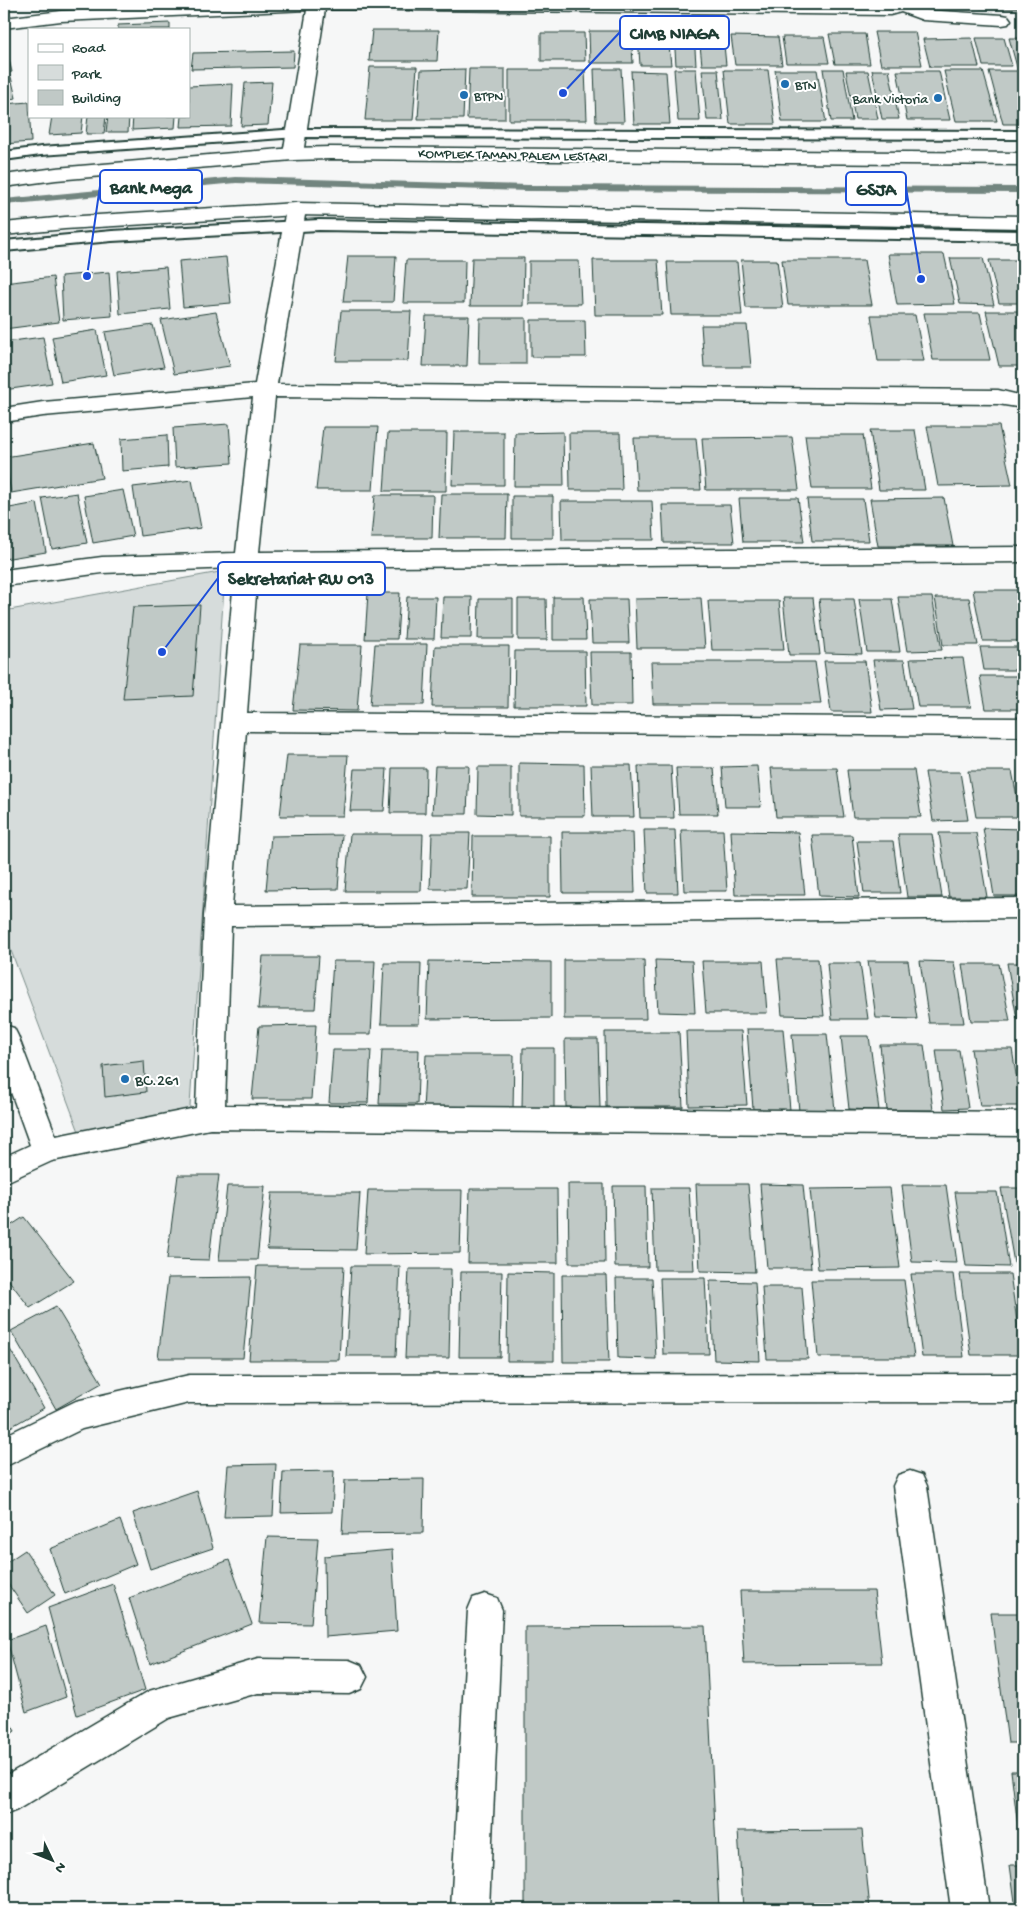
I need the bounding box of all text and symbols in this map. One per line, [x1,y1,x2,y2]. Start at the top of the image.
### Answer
callout: CIMB NIAGA [620,16,729,49]
text: CIMB NIAGA [629,25,720,46]
legend [28,28,190,118]
text: Road [72,40,106,58]
text: Park [71,66,102,84]
marker: BTN [779,78,791,90]
place label: BTN [794,78,817,95]
marker: BTPN [458,89,470,101]
place label: BTPN [473,89,503,106]
text: Building [71,90,121,108]
place label: Bank Victoria [852,92,929,109]
marker: Bank Victoria [932,92,944,104]
street label: KOMPLEK TAMAN PALEM LESTARI [418,146,608,167]
callout: Bank Mega [100,170,202,203]
callout: GSJA [846,172,906,205]
text: Bank Mega [109,179,193,200]
text: GSJA [856,181,897,202]
callout: Sekretariat RW 013 [218,562,385,595]
text: Sekretariat RW 013 [228,570,374,591]
marker: BC.261 [119,1073,131,1085]
place label: BC.261 [134,1073,179,1092]
north arrow [28,1836,78,1886]
text: N [50,1858,69,1876]

